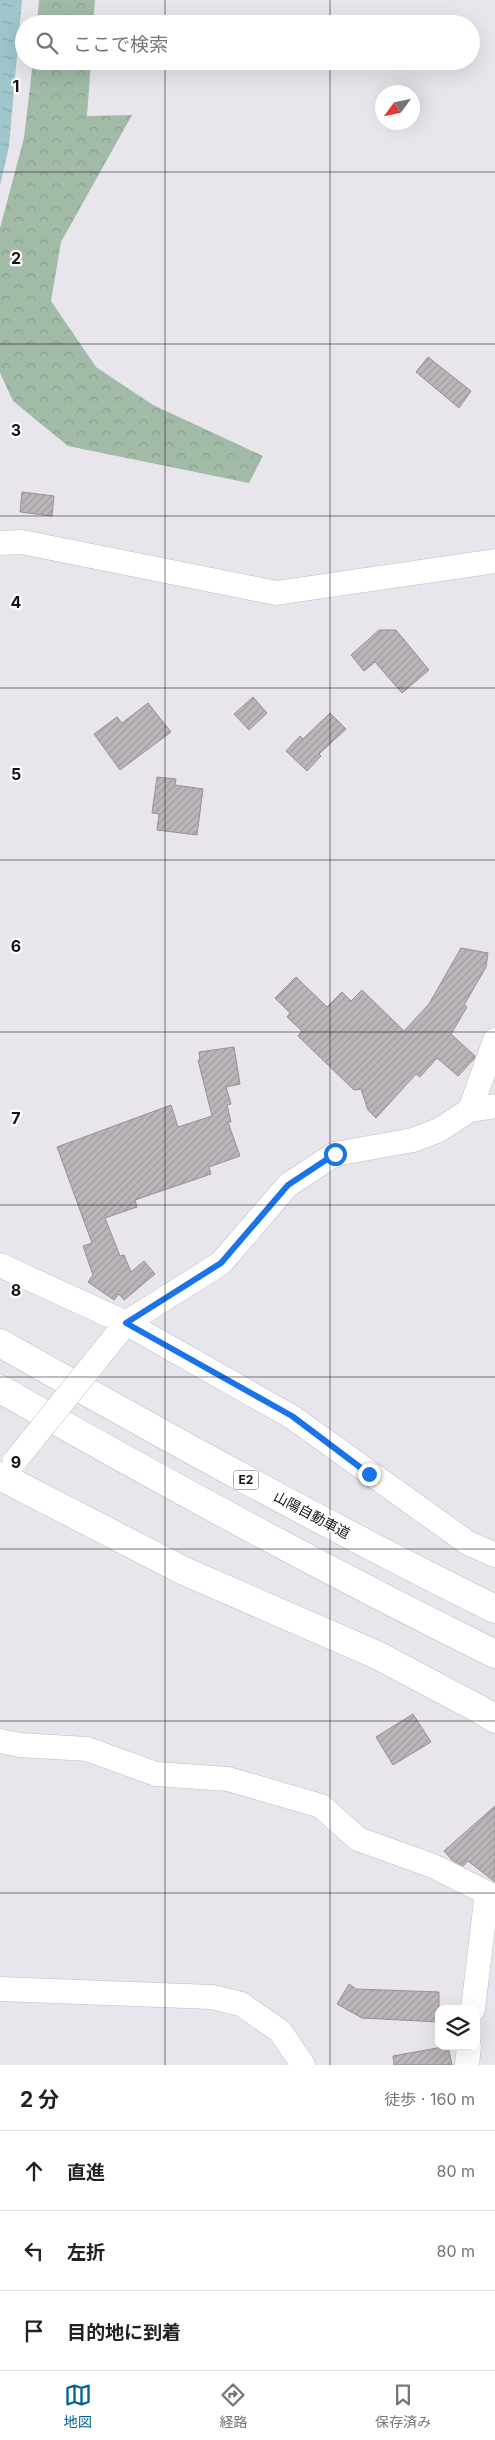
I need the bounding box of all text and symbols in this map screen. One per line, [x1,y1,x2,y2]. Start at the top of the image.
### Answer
search box [15,15,480,70]
icon: search [33,29,61,57]
text: ここで検索 [73,33,168,56]
text: 1 [13,76,19,96]
north arrow [375,85,420,130]
text: 2 [11,248,21,268]
text: 3 [11,420,21,440]
text: 4 [11,592,22,612]
text: 5 [11,764,21,784]
text: 6 [11,936,21,956]
text: 7 [11,1108,21,1128]
route start [324,1143,347,1166]
text: 8 [11,1280,21,1300]
text: 9 [11,1452,21,1472]
route end [358,1463,381,1486]
road number: E2 [234,1470,258,1490]
street label: 山陽自動車道 [271,1487,353,1542]
map controls [435,2005,480,2050]
button: layers [435,2005,480,2050]
text: 2 分 [20,2087,59,2112]
text: 徒歩 · 160 m [384,2089,475,2109]
icon: ahead [20,2157,48,2185]
text: 直進 [67,2161,105,2184]
text: 80 m [436,2161,475,2181]
icon: left [20,2237,48,2265]
text: 左折 [67,2241,105,2264]
text: 80 m [436,2241,475,2261]
icon: arrive [20,2317,48,2345]
text: 目的地に到着 [67,2321,181,2344]
tab: 地図 [64,2381,92,2431]
tab: 経路 [219,2381,247,2431]
tab: 保存済み [375,2381,431,2431]

